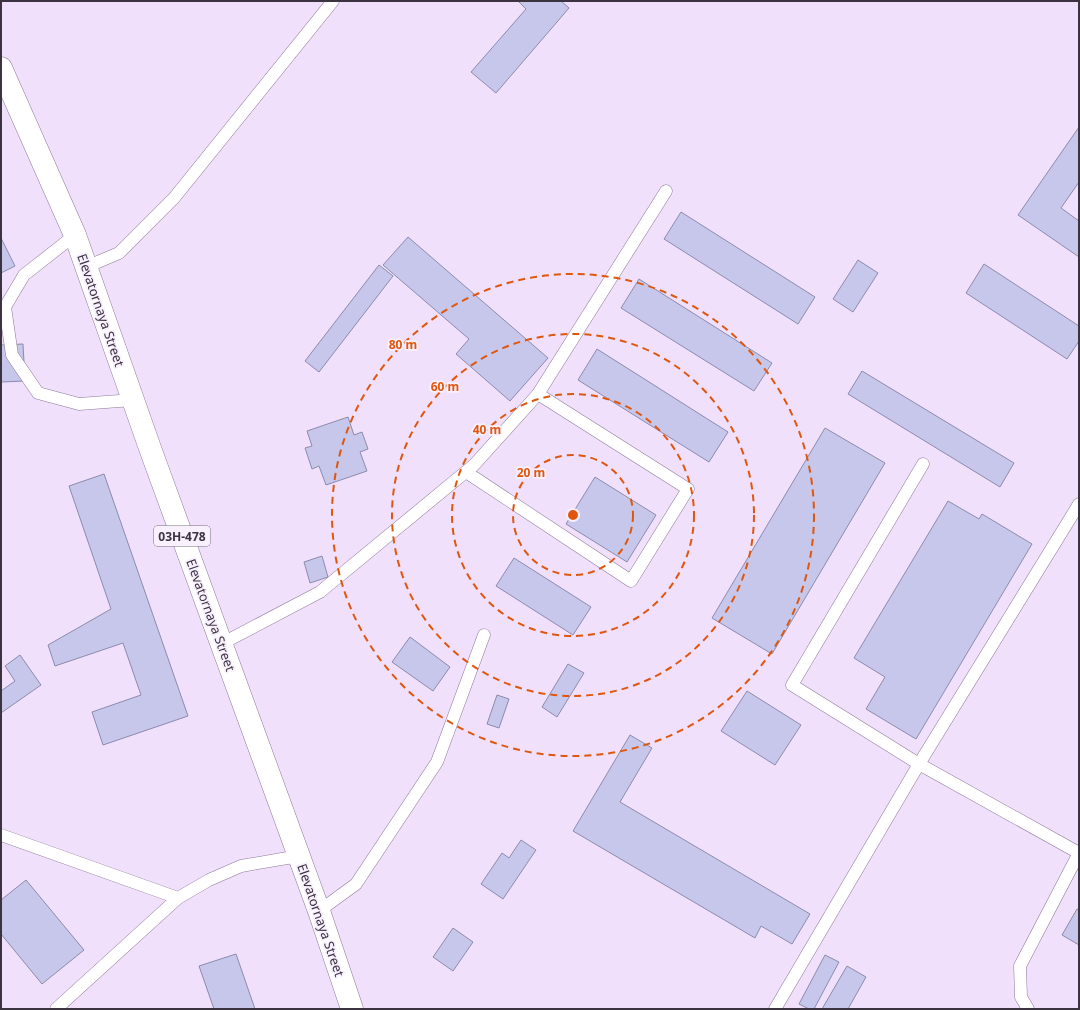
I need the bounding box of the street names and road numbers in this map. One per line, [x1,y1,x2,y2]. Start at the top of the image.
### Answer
street label: Elevatornaya Street [73,251,129,369]
road number: 03Н-478 [154,526,210,546]
street label: Elevatornaya Street [182,556,240,674]
street label: Elevatornaya Street [293,861,349,979]

